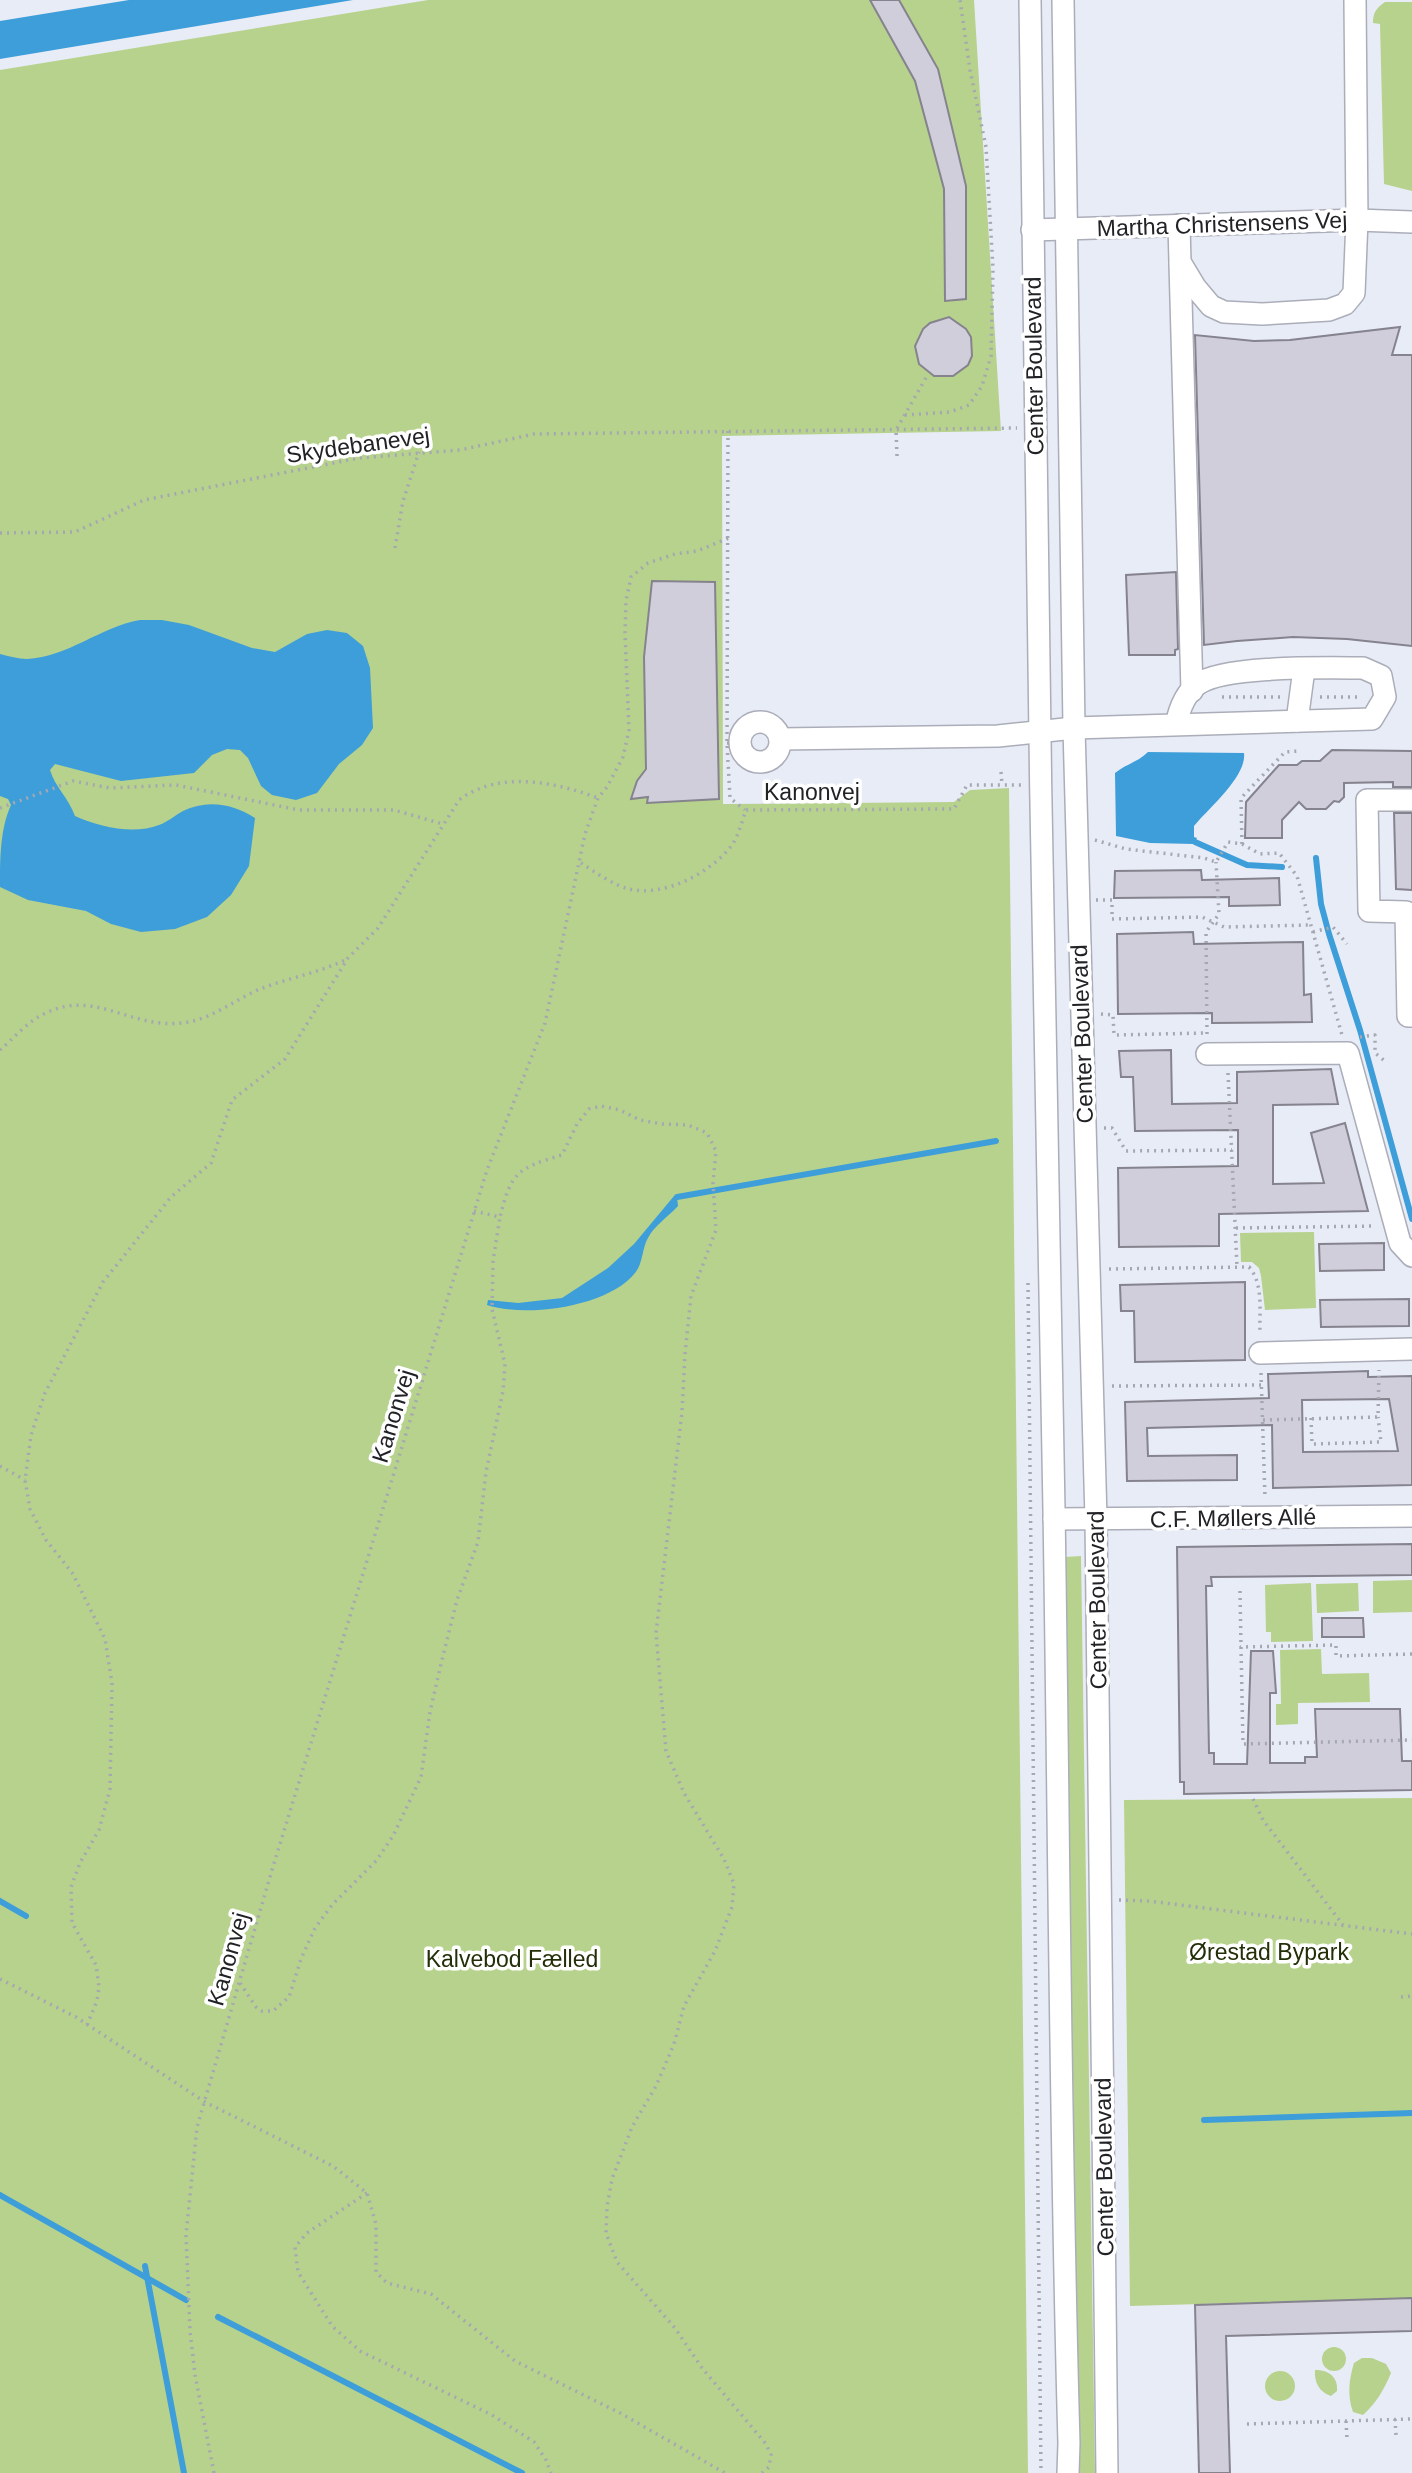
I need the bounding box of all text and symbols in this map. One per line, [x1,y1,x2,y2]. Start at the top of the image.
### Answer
street label: Martha Christensens Vej [1096,207,1348,241]
street label: Center Boulevard [1019,276,1049,456]
street label: Skydebanevej [285,422,431,468]
street label: Kanonvej [764,779,860,805]
street label: Center Boulevard [1066,944,1098,1124]
street label: Kanonvej [367,1366,419,1466]
street label: C.F. Møllers Allé [1150,1504,1316,1532]
street label: Center Boulevard [1082,1510,1112,1690]
street label: Kanonvej [202,1909,254,2009]
park label: Ørestad Bypark [1189,1939,1349,1965]
park label: Kalvebod Fælled [426,1946,598,1972]
street label: Center Boulevard [1089,2077,1119,2257]

